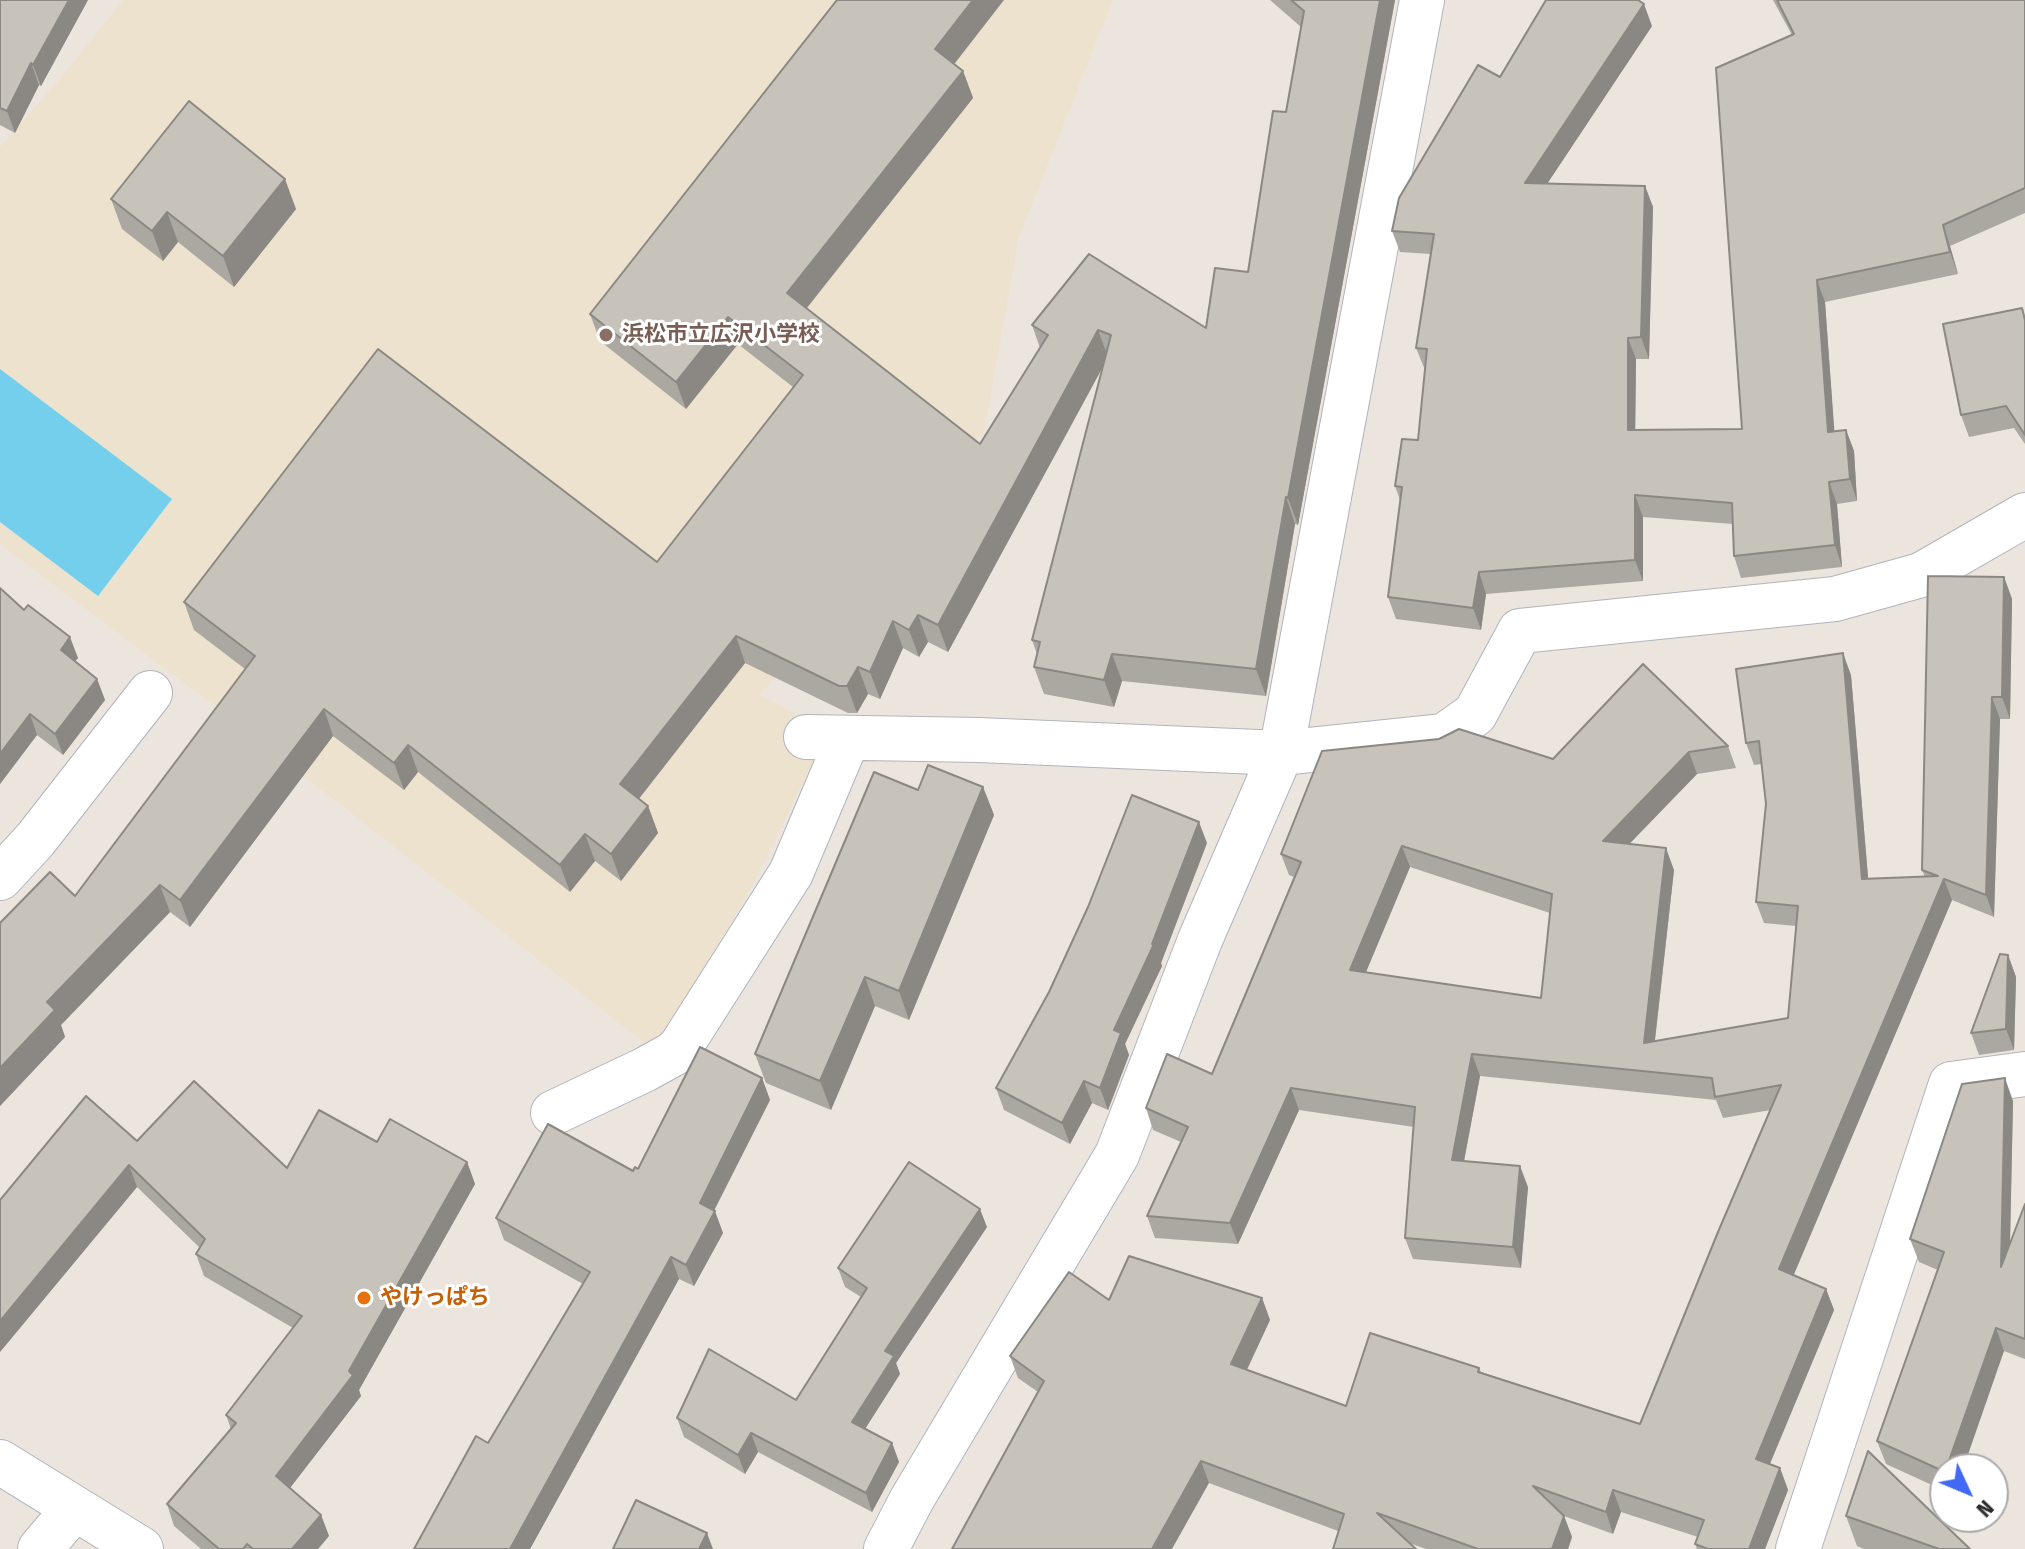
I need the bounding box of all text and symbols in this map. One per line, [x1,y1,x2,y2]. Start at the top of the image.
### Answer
place label: 浜松市立広沢小学校 [622,322,820,348]
marker: 浜松市立広沢小学校 [597,326,615,344]
place label: やけっぱち [380,1285,490,1311]
marker: やけっぱち [355,1289,373,1307]
north arrow [1929,1453,2009,1533]
text: N [1971,1495,1999,1523]

